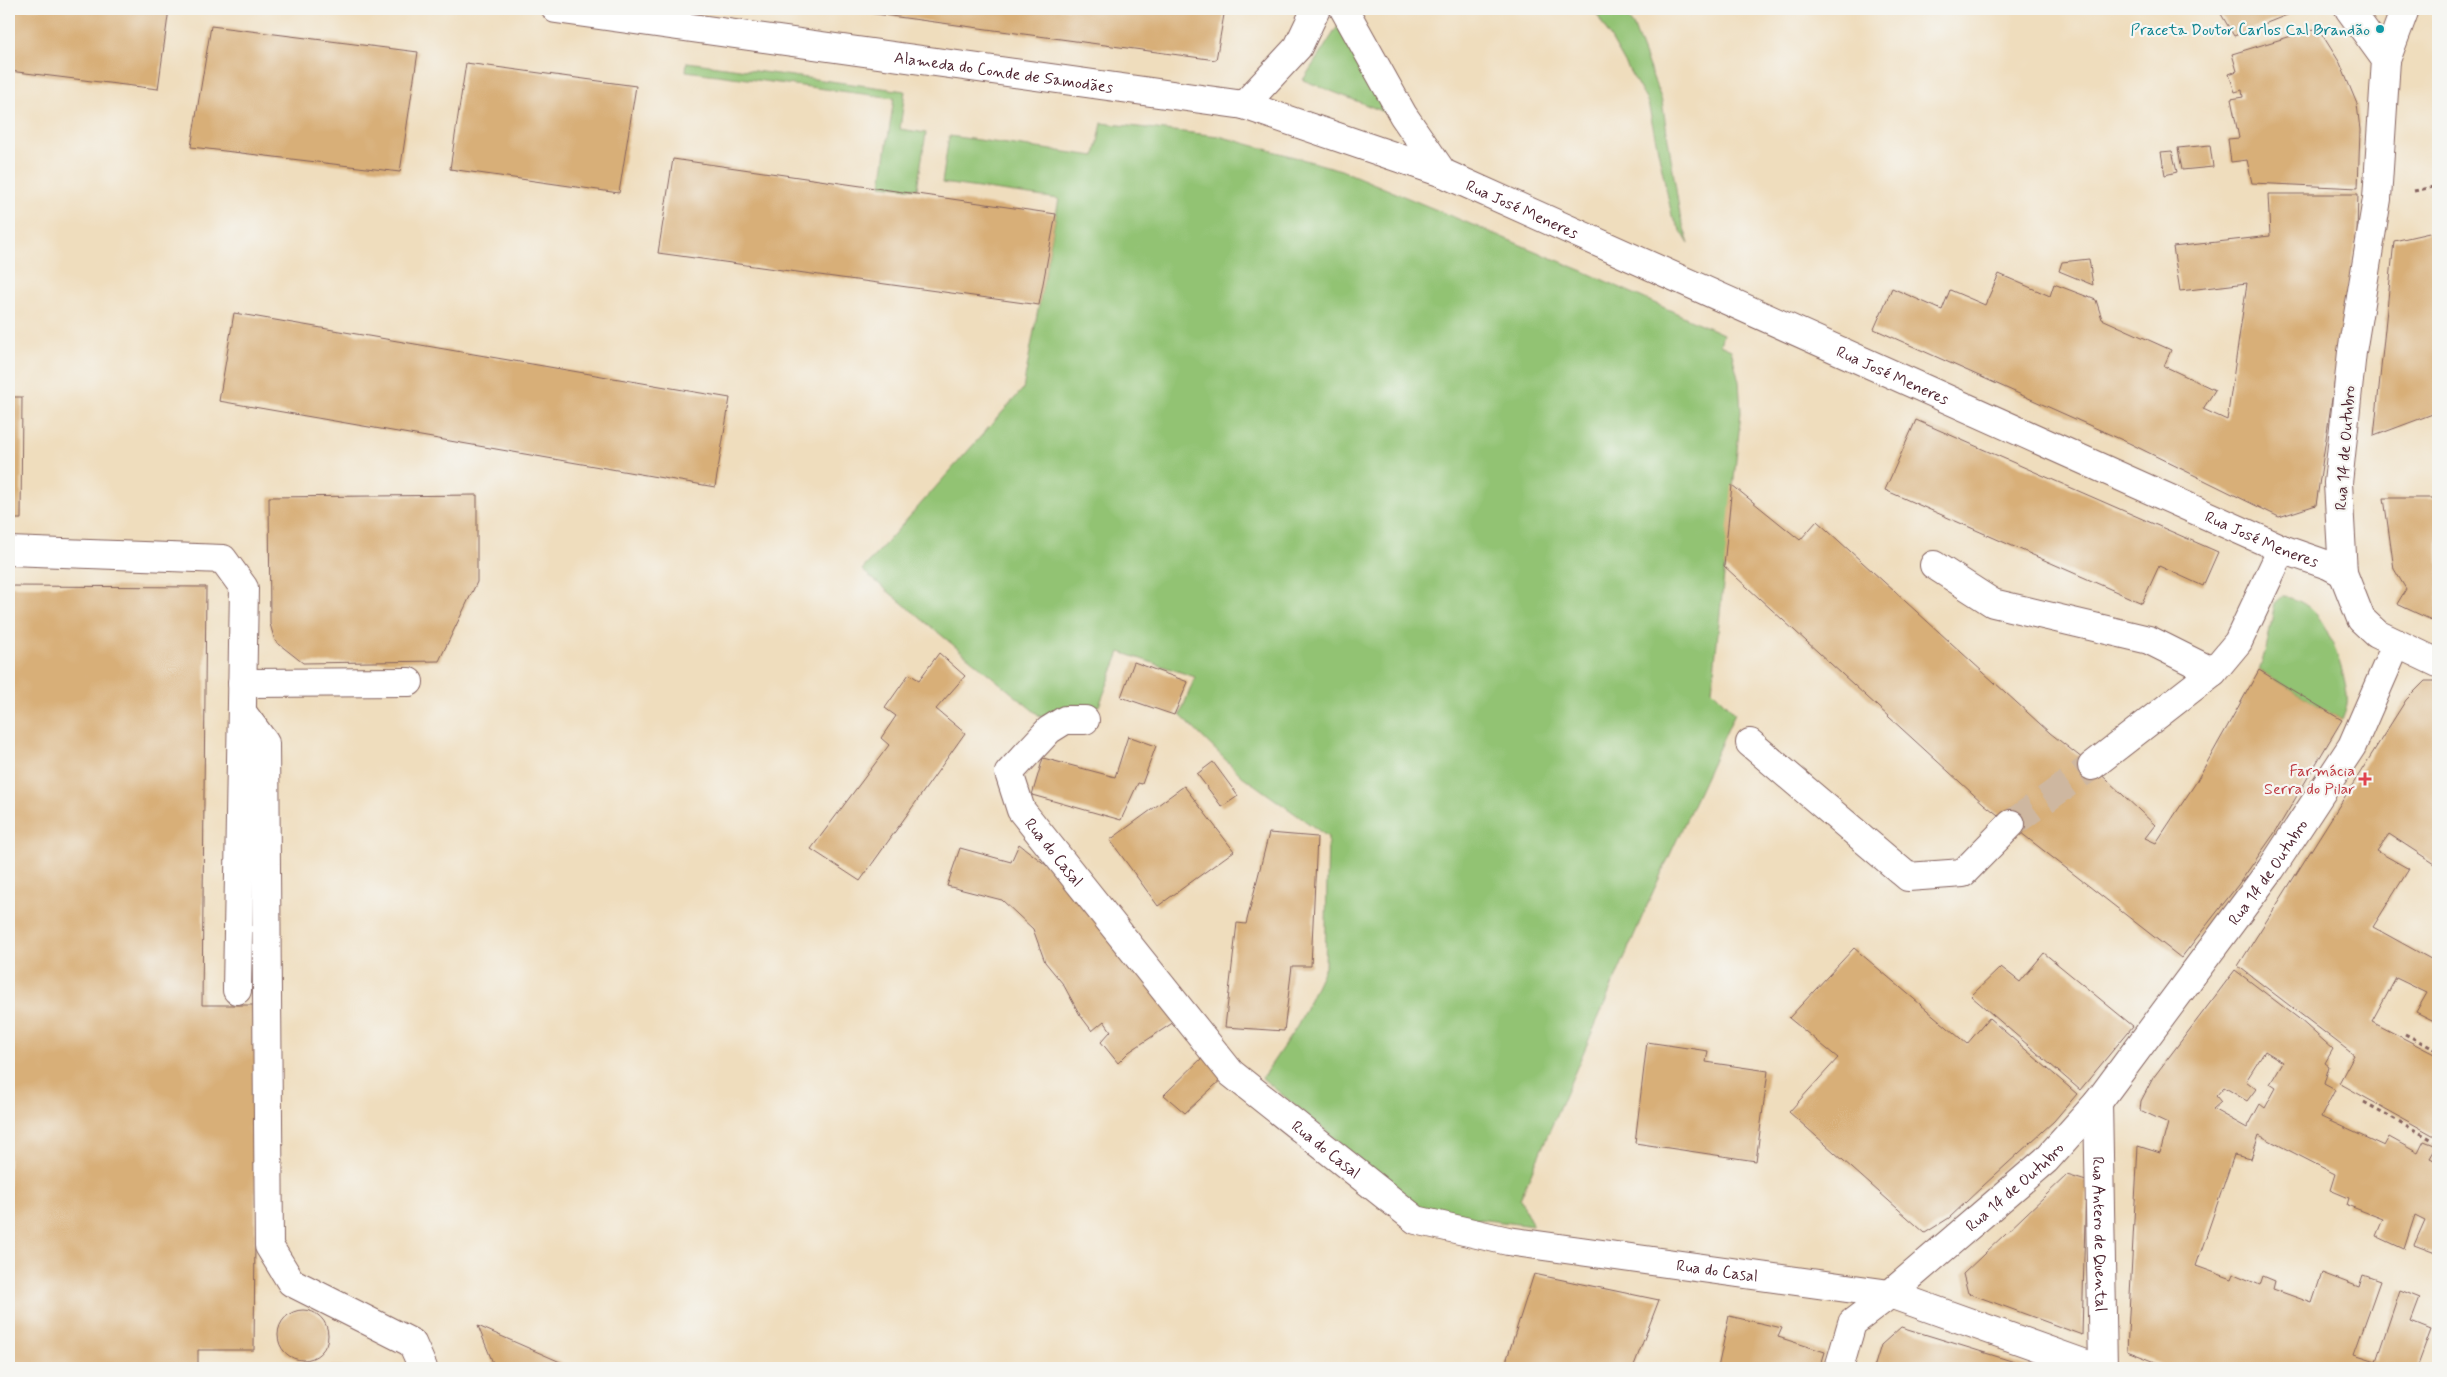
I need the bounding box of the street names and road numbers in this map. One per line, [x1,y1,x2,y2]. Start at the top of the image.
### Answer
street label: Alameda do Conde de Samodães [893,47,1114,99]
street label: Rua José Meneres [1462,176,1581,244]
street label: Rua José Meneres [1833,342,1952,410]
street label: Rua 14 de Outubro [2331,385,2360,511]
street label: Rua José Meneres [2201,507,2321,573]
street label: Rua do Casal [1019,814,1087,891]
street label: Rua 14 de Outubro [2224,815,2313,930]
street label: Rua do Casal [1287,1116,1364,1184]
street label: Rua 14 de Outubro [1961,1138,2069,1237]
street label: Rua Antero de Quental [2087,1156,2111,1312]
street label: Rua do Casal [1675,1255,1759,1288]

